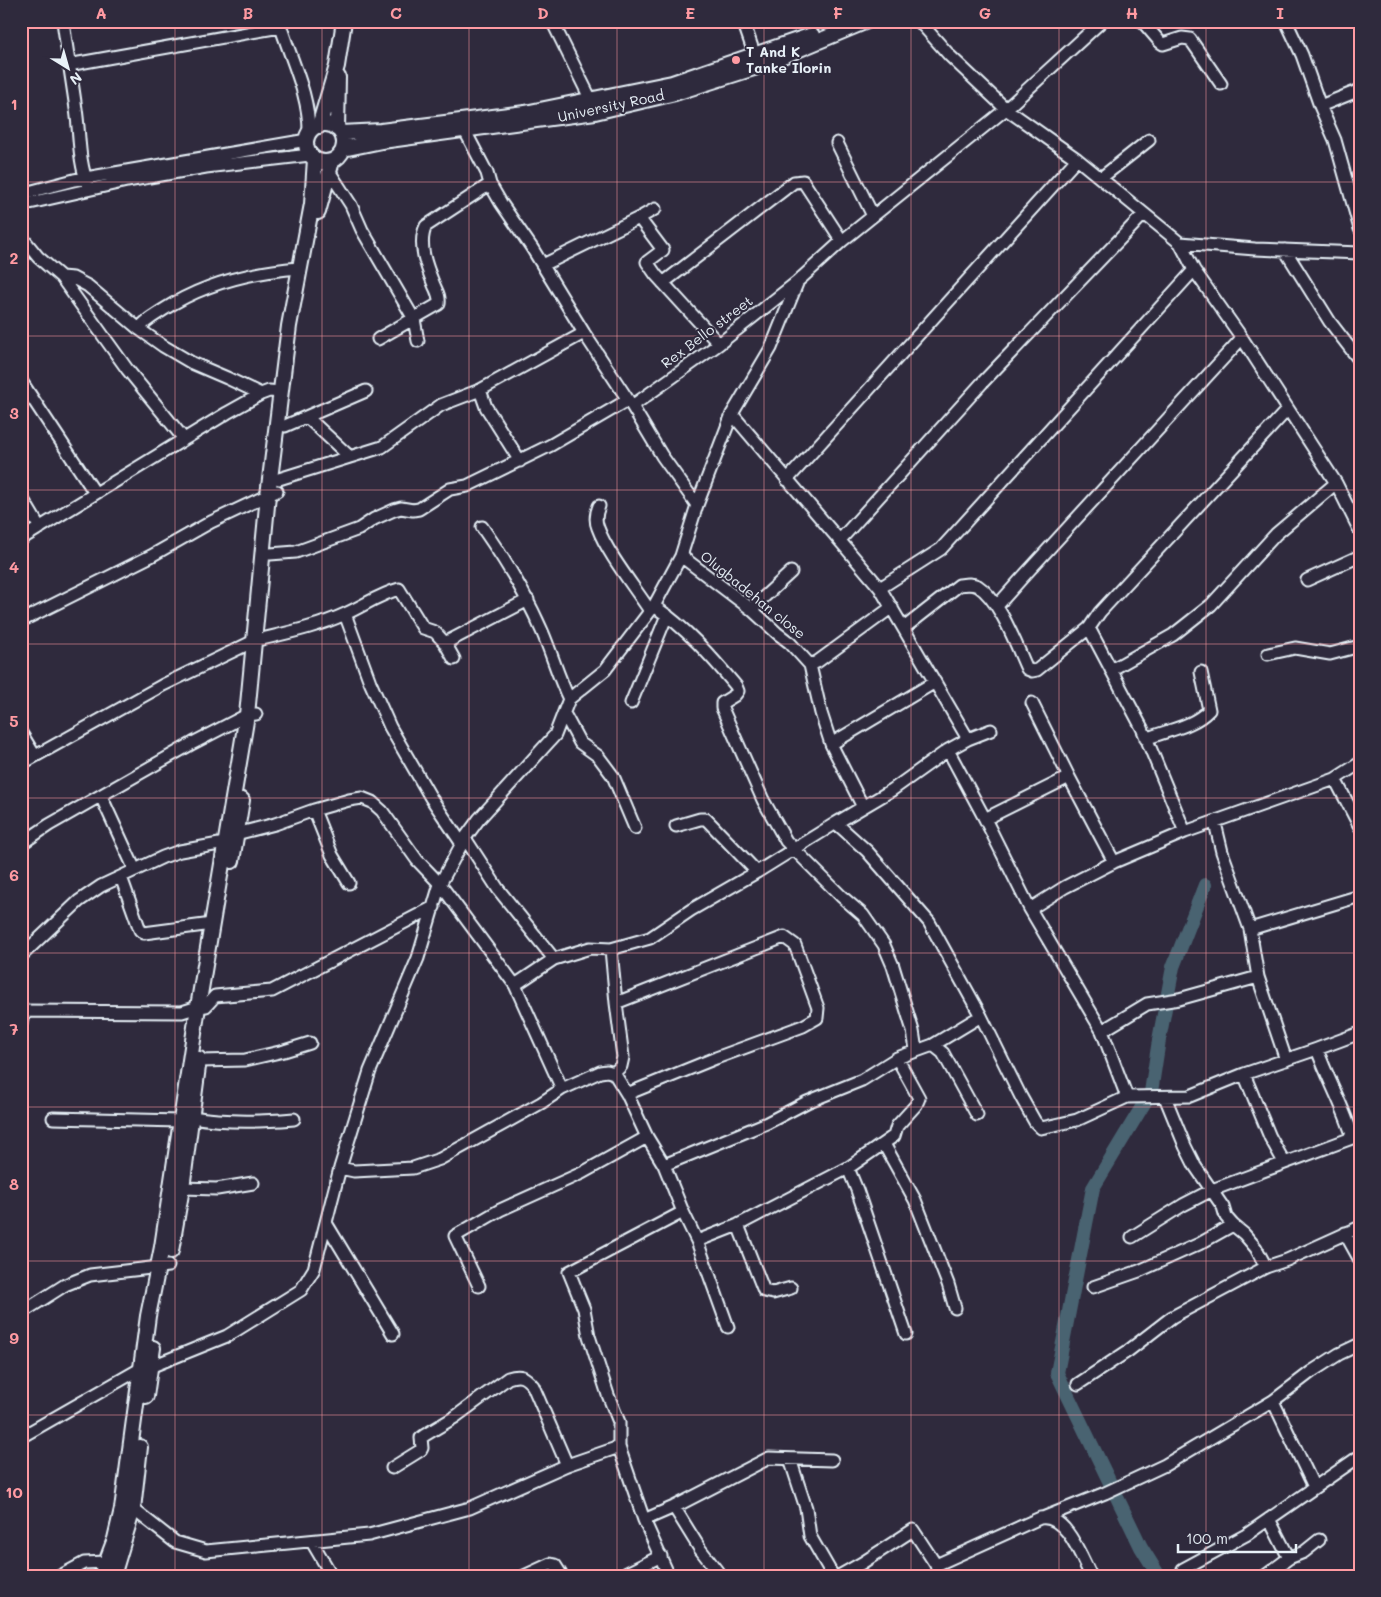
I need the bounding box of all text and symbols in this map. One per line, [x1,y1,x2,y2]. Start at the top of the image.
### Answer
text: A [95,2,107,23]
text: B [243,2,253,23]
text: C [390,2,402,23]
text: D [537,2,549,23]
text: E [685,2,695,23]
text: F [833,2,843,23]
text: G [979,2,991,23]
text: H [1126,2,1138,23]
text: I [1276,2,1284,23]
north arrow [42,42,92,92]
place label: T And K Tanke Ilorin [746,42,831,77]
marker: T And K Tanke Ilorin [730,54,742,66]
text: N [66,68,86,90]
street label: University Road [556,85,666,126]
text: 1 [10,93,18,114]
text: 2 [10,247,19,268]
street label: Rex Bello street [657,291,756,372]
text: 3 [9,402,19,423]
street label: Olugbadehan close [697,546,810,643]
text: 4 [9,556,19,577]
text: 5 [9,710,19,731]
text: 6 [9,864,19,885]
text: 7 [10,1018,19,1039]
text: 8 [9,1173,19,1194]
text: 9 [9,1327,19,1348]
text: 10 [5,1481,23,1502]
scale bar [1178,1522,1296,1554]
text: 100 m [1186,1528,1228,1548]

